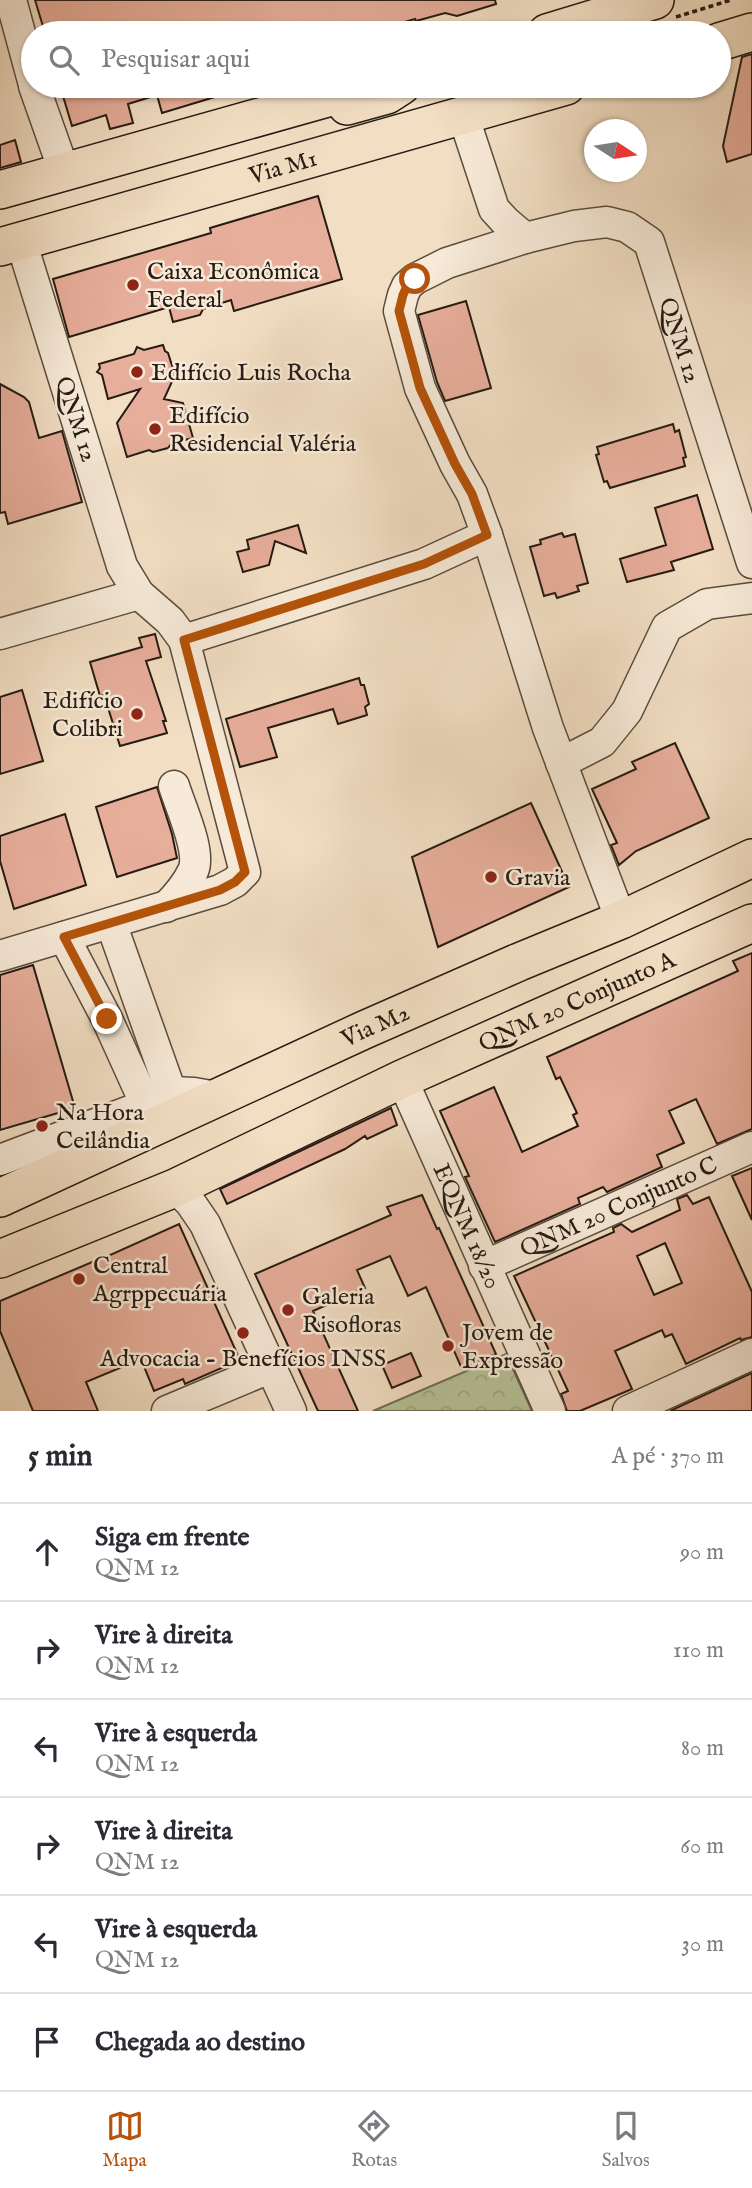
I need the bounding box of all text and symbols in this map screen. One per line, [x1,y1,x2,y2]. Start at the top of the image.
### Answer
search box [21,21,731,98]
icon: search [45,41,83,79]
text: Pesquisar aqui [101,43,250,76]
north arrow [584,119,647,182]
street label: Via M1 [245,144,321,193]
place label: Caixa Econômica Federal [147,257,320,316]
route start [399,263,430,294]
marker: Caixa Econômica Federal [125,277,141,293]
street label: QNM 12 [651,294,707,387]
place label: Edifício Luis Rocha [151,358,351,389]
marker: Edifício Luis Rocha [129,364,145,380]
street label: QNM 12 [47,373,104,466]
place label: Edifício Residencial Valéria [169,401,357,460]
marker: Edifício Residencial Valéria [147,421,163,437]
place label: Edifício Colibri [43,686,123,745]
marker: Edifício Colibri [129,706,145,722]
place label: Gravia [505,863,571,894]
marker: Gravia [483,869,499,885]
street label: QNM 20 Conjunto A [474,945,681,1060]
street label: Via M2 [336,998,415,1056]
route end [91,1003,122,1034]
place label: Na Hora Ceilândia [56,1098,151,1157]
marker: Na Hora Ceilândia [34,1118,50,1134]
street label: QNM 20 Conjunto C [515,1150,723,1265]
street label: EQNM 18/20 [425,1159,508,1294]
place label: Central Agrppecuária [92,1251,227,1310]
marker: Central Agrppecuária [71,1271,87,1287]
place label: Galeria Risofloras [302,1282,401,1341]
marker: Galeria Risofloras [280,1302,296,1318]
place label: Jovem de Expressão [459,1318,563,1377]
marker: Advocacia - Benefícios INSS [235,1325,251,1341]
marker: Jovem de Expressão [440,1338,456,1354]
place label: Advocacia - Benefícios INSS [99,1344,386,1375]
text: 5 min [28,1438,93,1476]
text: A pé · 370 m [612,1442,724,1471]
text: Siga em frente [95,1521,250,1554]
icon: ahead [28,1533,66,1571]
text: 90 m [680,1538,724,1567]
text: QNM 12 [95,1554,179,1583]
text: Vire à direita [95,1619,232,1652]
icon: right [28,1631,66,1669]
text: 110 m [673,1636,724,1665]
text: QNM 12 [95,1652,179,1681]
text: Vire à esquerda [95,1717,257,1750]
icon: left [28,1729,66,1767]
text: 80 m [681,1734,724,1763]
text: QNM 12 [95,1750,179,1779]
text: Vire à direita [95,1815,232,1848]
icon: right [28,1827,66,1865]
text: 60 m [680,1832,724,1861]
text: QNM 12 [95,1848,179,1877]
text: Vire à esquerda [95,1913,257,1946]
icon: left [28,1925,66,1963]
text: 30 m [681,1930,724,1959]
text: QNM 12 [95,1946,179,1975]
icon: arrive [28,2023,66,2061]
text: Chegada ao destino [95,2026,305,2059]
tab: Mapa [102,2107,147,2173]
tab: Rotas [351,2107,397,2173]
tab: Salvos [602,2107,650,2173]

